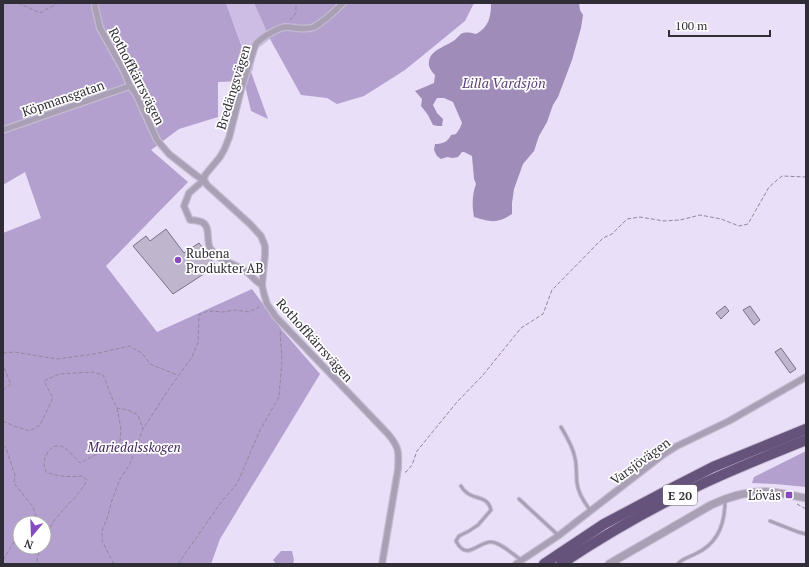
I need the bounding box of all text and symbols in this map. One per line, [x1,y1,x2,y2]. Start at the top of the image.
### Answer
scale bar [669,12,770,38]
text: 100 m [675,18,708,33]
street label: Rothoffkärrsvägen [105,24,169,128]
street label: Bredängsvägen [212,42,255,132]
water label: Lilla Vardsjön [461,73,546,92]
street label: Köpmansgatan [19,75,107,121]
place label: Rubena Produkter AB [186,244,263,277]
marker: Rubena Produkter AB [173,255,183,265]
street label: Rothoffkärrsvägen [273,294,358,386]
street label: Varsjövägen [606,433,674,489]
park label: Mariedalsskogen [86,438,181,456]
road number: E 20 [663,485,697,505]
place label: Lövås [748,486,781,504]
marker: Lövås [784,490,794,500]
north arrow [12,515,52,555]
text: N [22,536,35,552]

